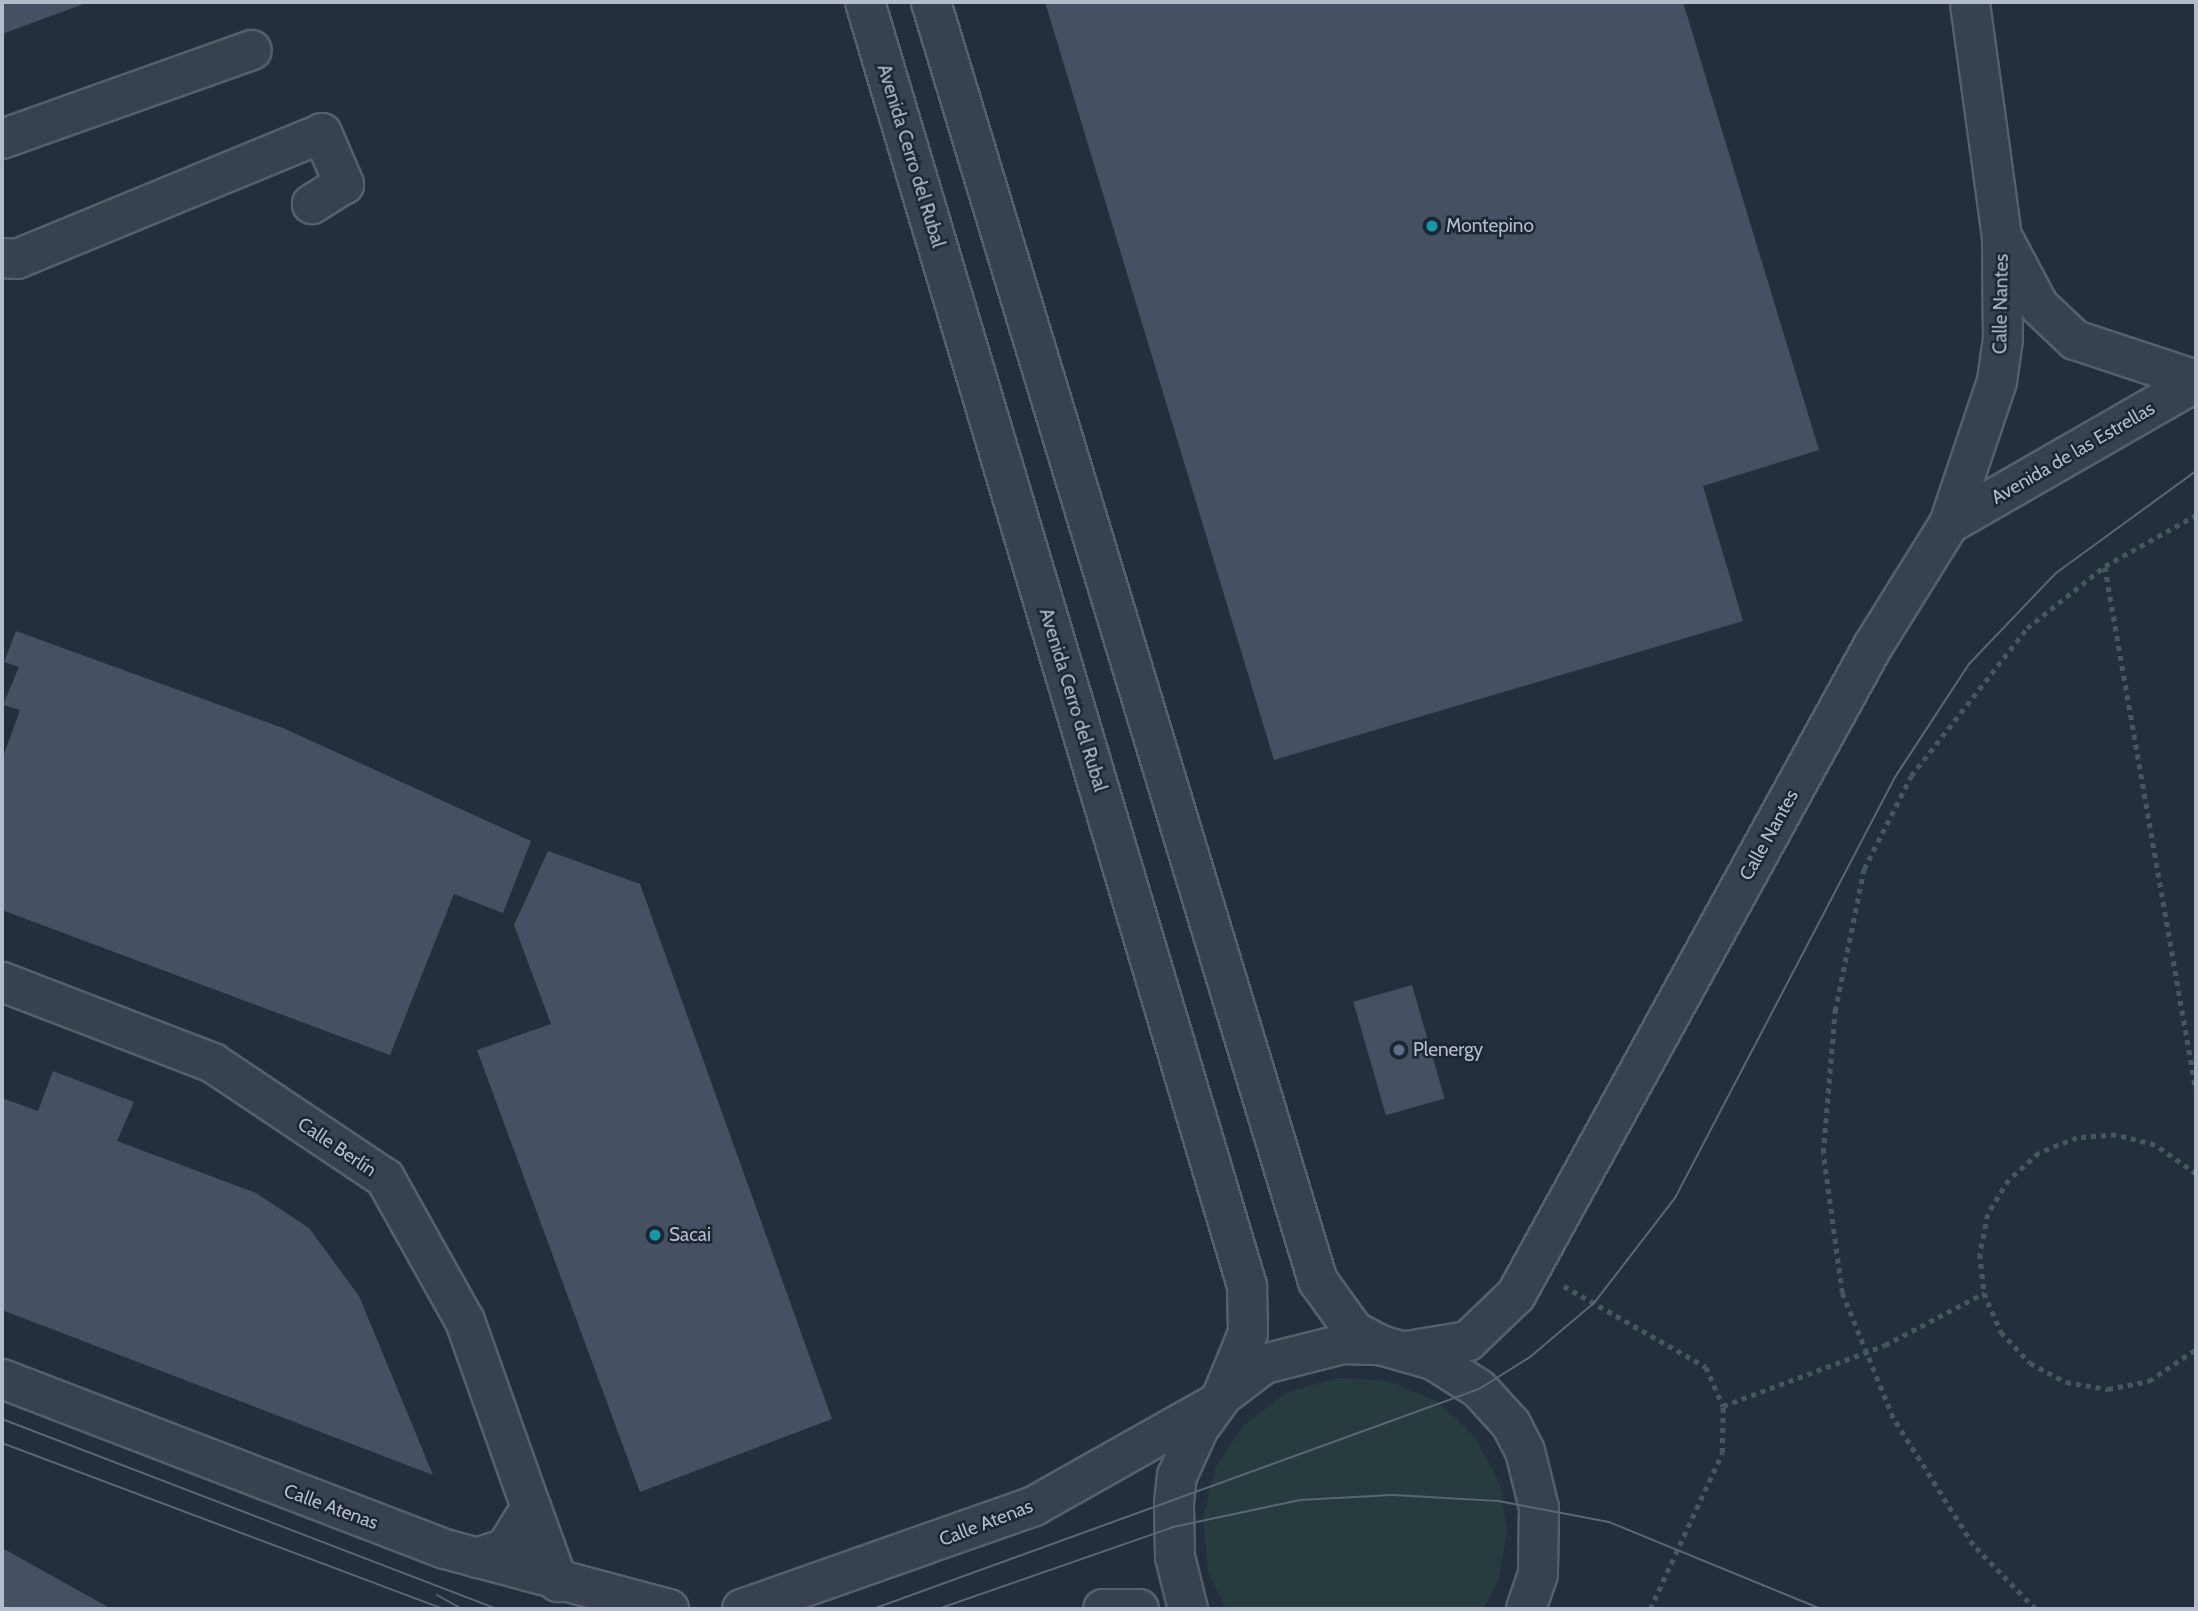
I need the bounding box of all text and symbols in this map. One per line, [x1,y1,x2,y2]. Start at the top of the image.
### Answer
street label: Avenida Cerro del Rubal [872,62,950,250]
place label: Montepino [1446,215,1534,237]
marker: Montepino [1424,218,1440,234]
street label: Calle Nantes [1989,254,2013,354]
street label: Avenida de las Estrellas [1987,397,2159,509]
street label: Avenida Cerro del Rubal [1034,606,1112,794]
street label: Calle Nantes [1735,786,1803,884]
place label: Plenergy [1413,1039,1483,1061]
marker: Plenergy [1391,1042,1407,1058]
street label: Calle Berlín [293,1112,381,1182]
place label: Sacai [669,1224,711,1246]
marker: Sacai [647,1227,663,1243]
street label: Calle Atenas [281,1479,381,1535]
street label: Calle Atenas [936,1495,1036,1551]

